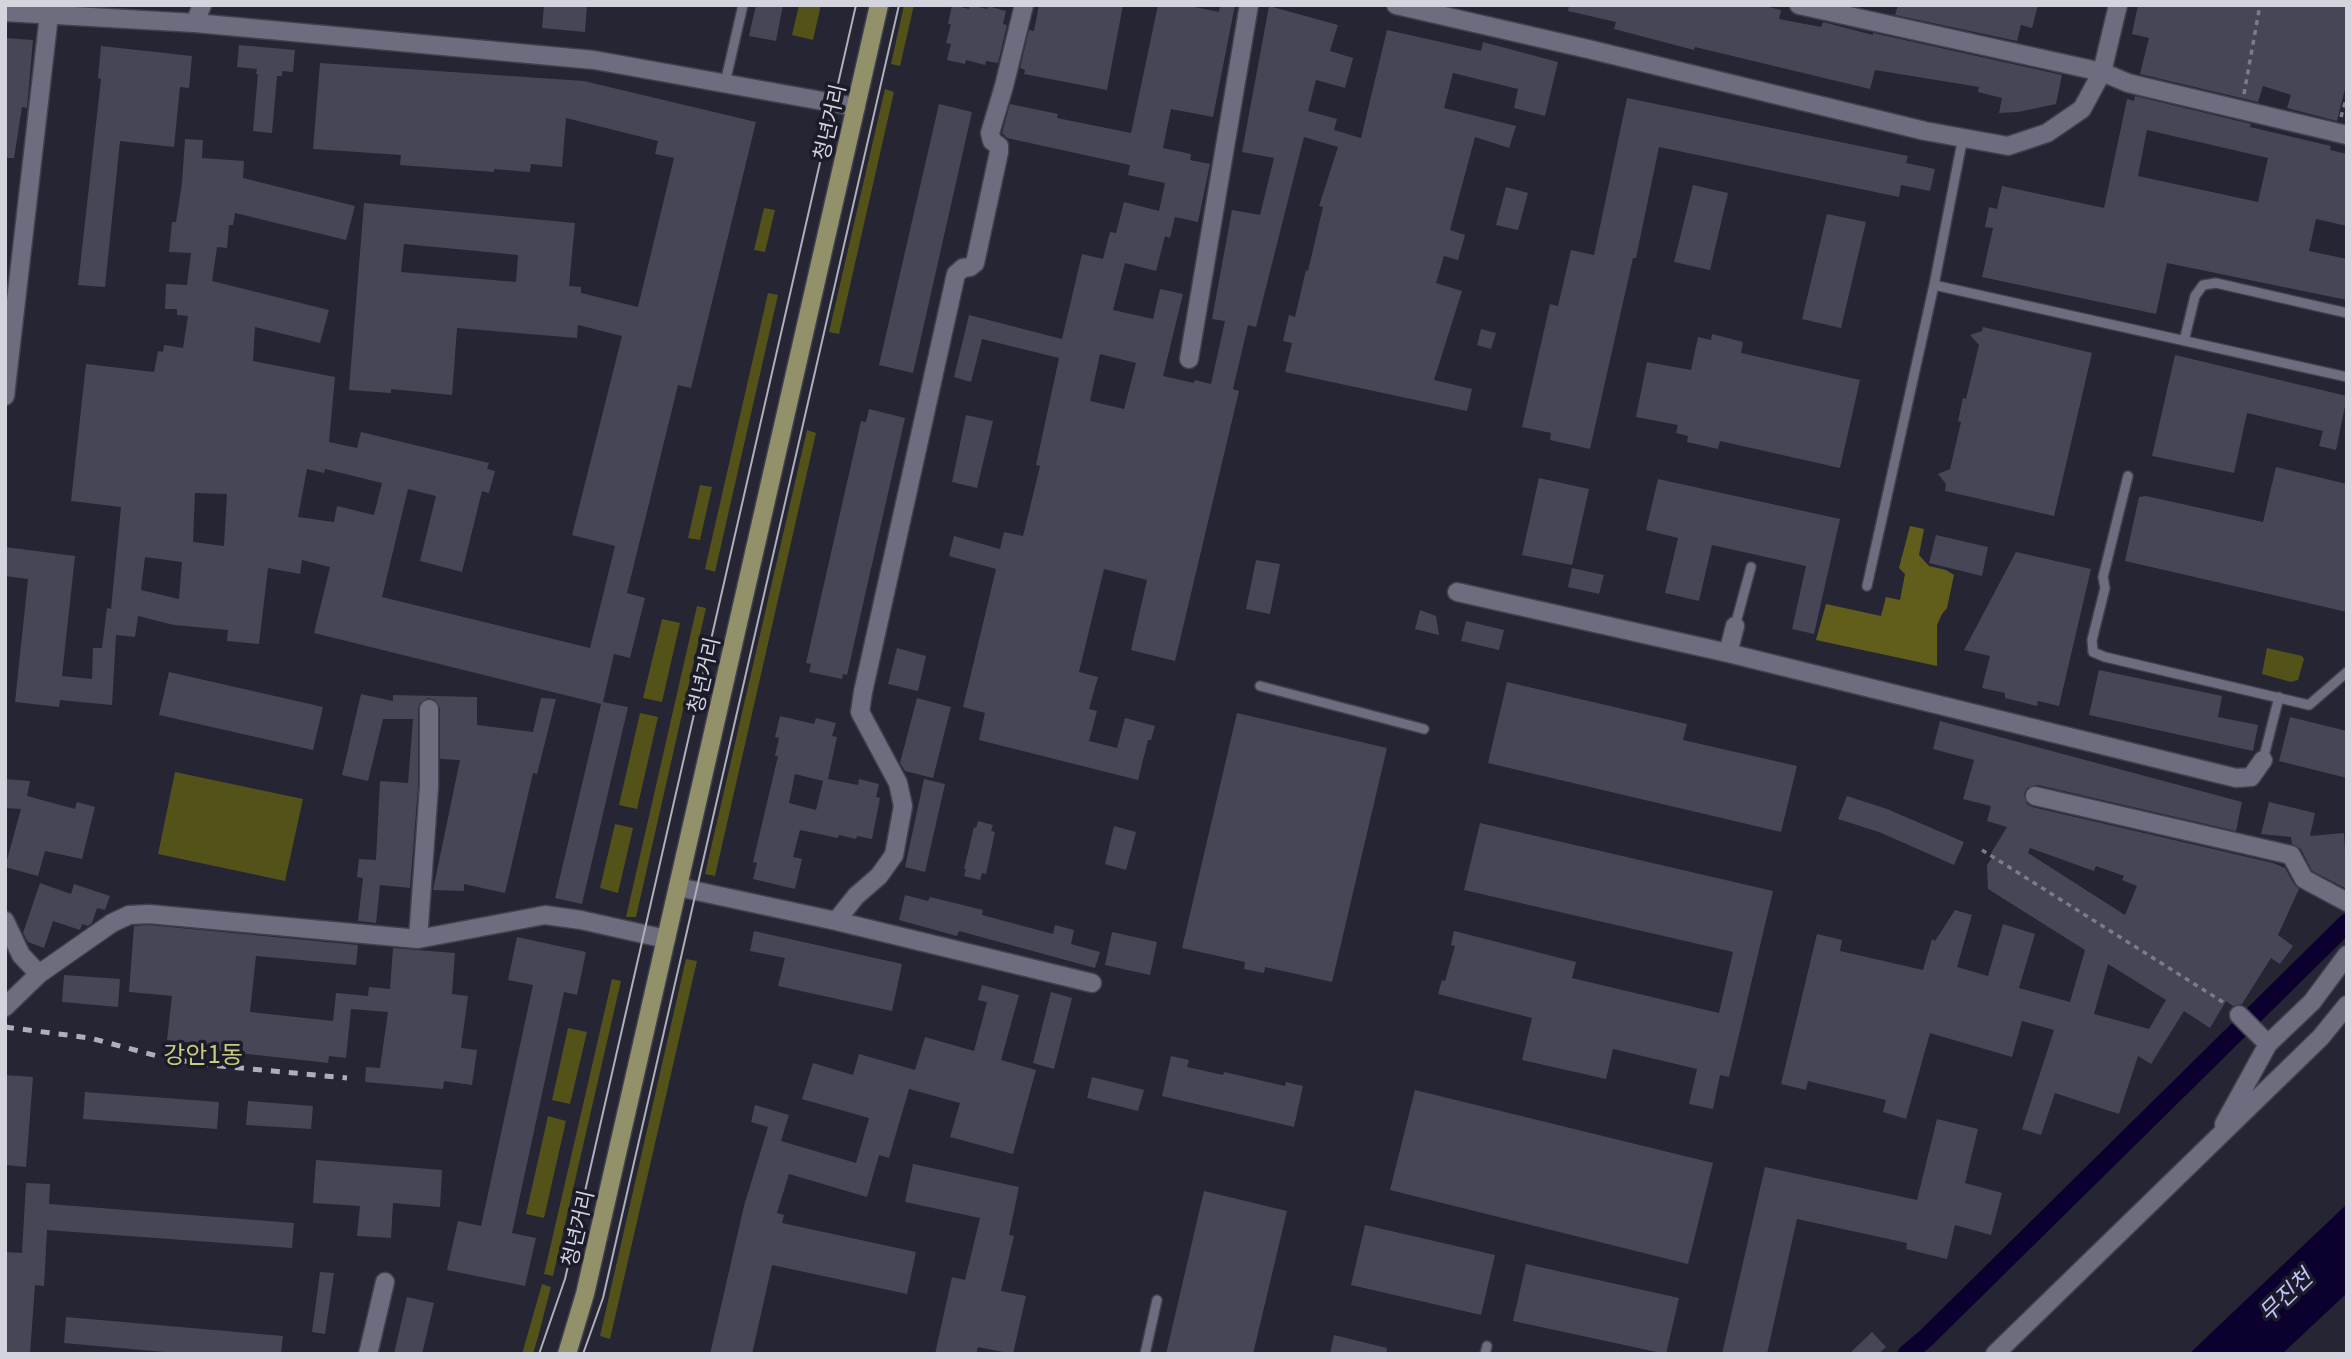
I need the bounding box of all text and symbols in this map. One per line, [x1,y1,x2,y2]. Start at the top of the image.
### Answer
street label: 청년거리 [808,82,850,162]
street label: 청년거리 [682,635,724,715]
district label: 강안1동 [163,1040,243,1068]
street label: 청년거리 [556,1188,598,1268]
water label: 무진천 [2253,1263,2317,1327]

